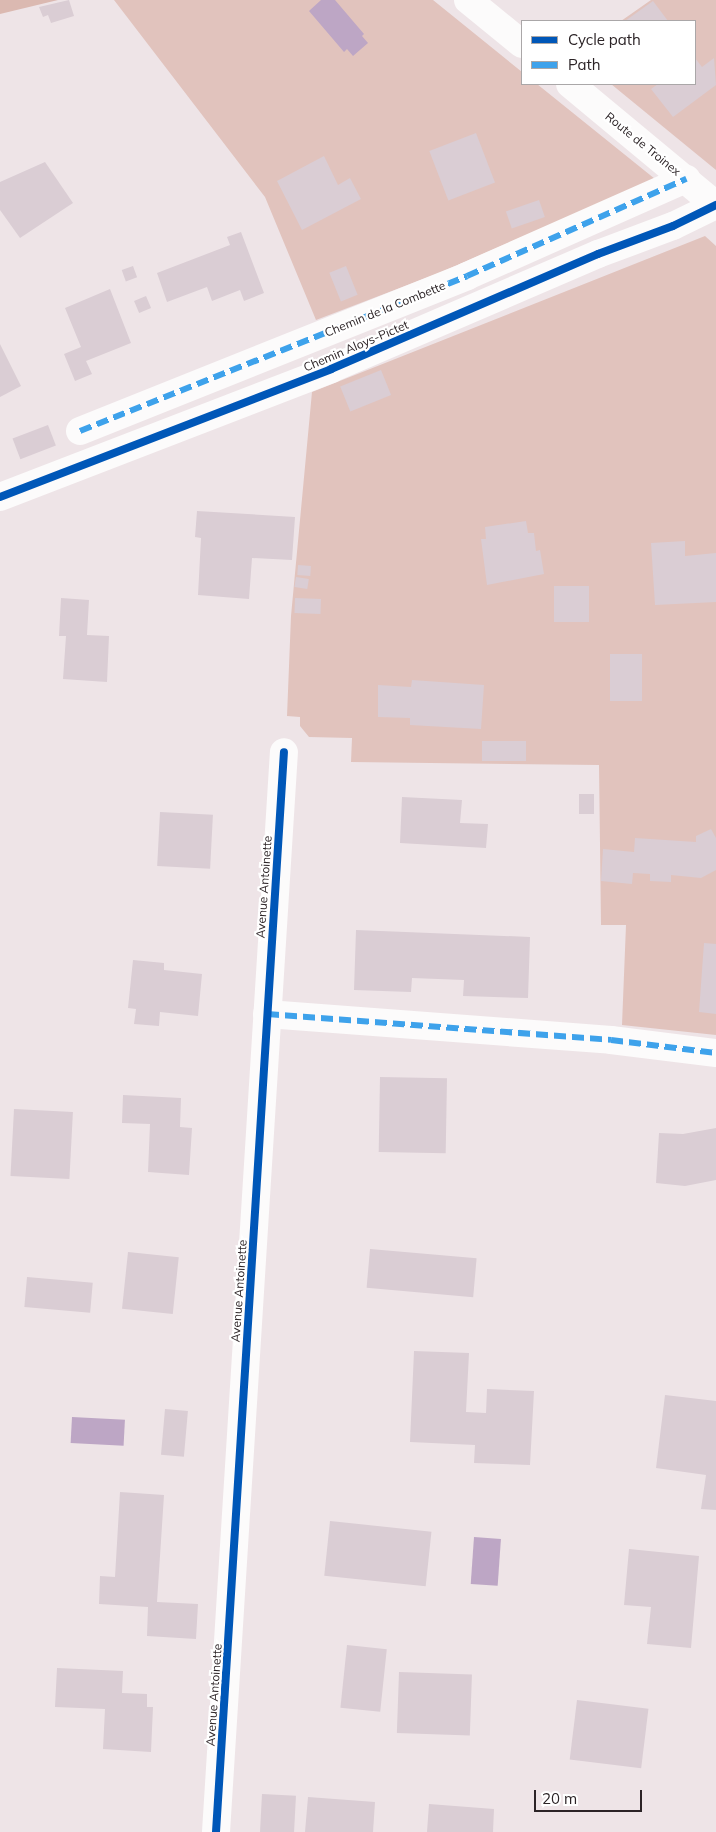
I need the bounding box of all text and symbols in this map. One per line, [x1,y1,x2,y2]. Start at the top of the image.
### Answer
legend [521,20,696,85]
text: Cycle path [568,30,641,49]
text: Path [568,55,600,74]
street label: Route de Troinex [602,109,684,179]
street label: Chemin de la Combette [323,278,447,340]
street label: Chemin Aloys-Pictet [301,317,411,375]
street label: Avenue Antoinette [253,835,275,939]
street label: Avenue Antoinette [228,1239,250,1343]
street label: Avenue Antoinette [203,1643,225,1747]
scale bar [536,1780,644,1812]
text: 20 m [542,1789,577,1808]

